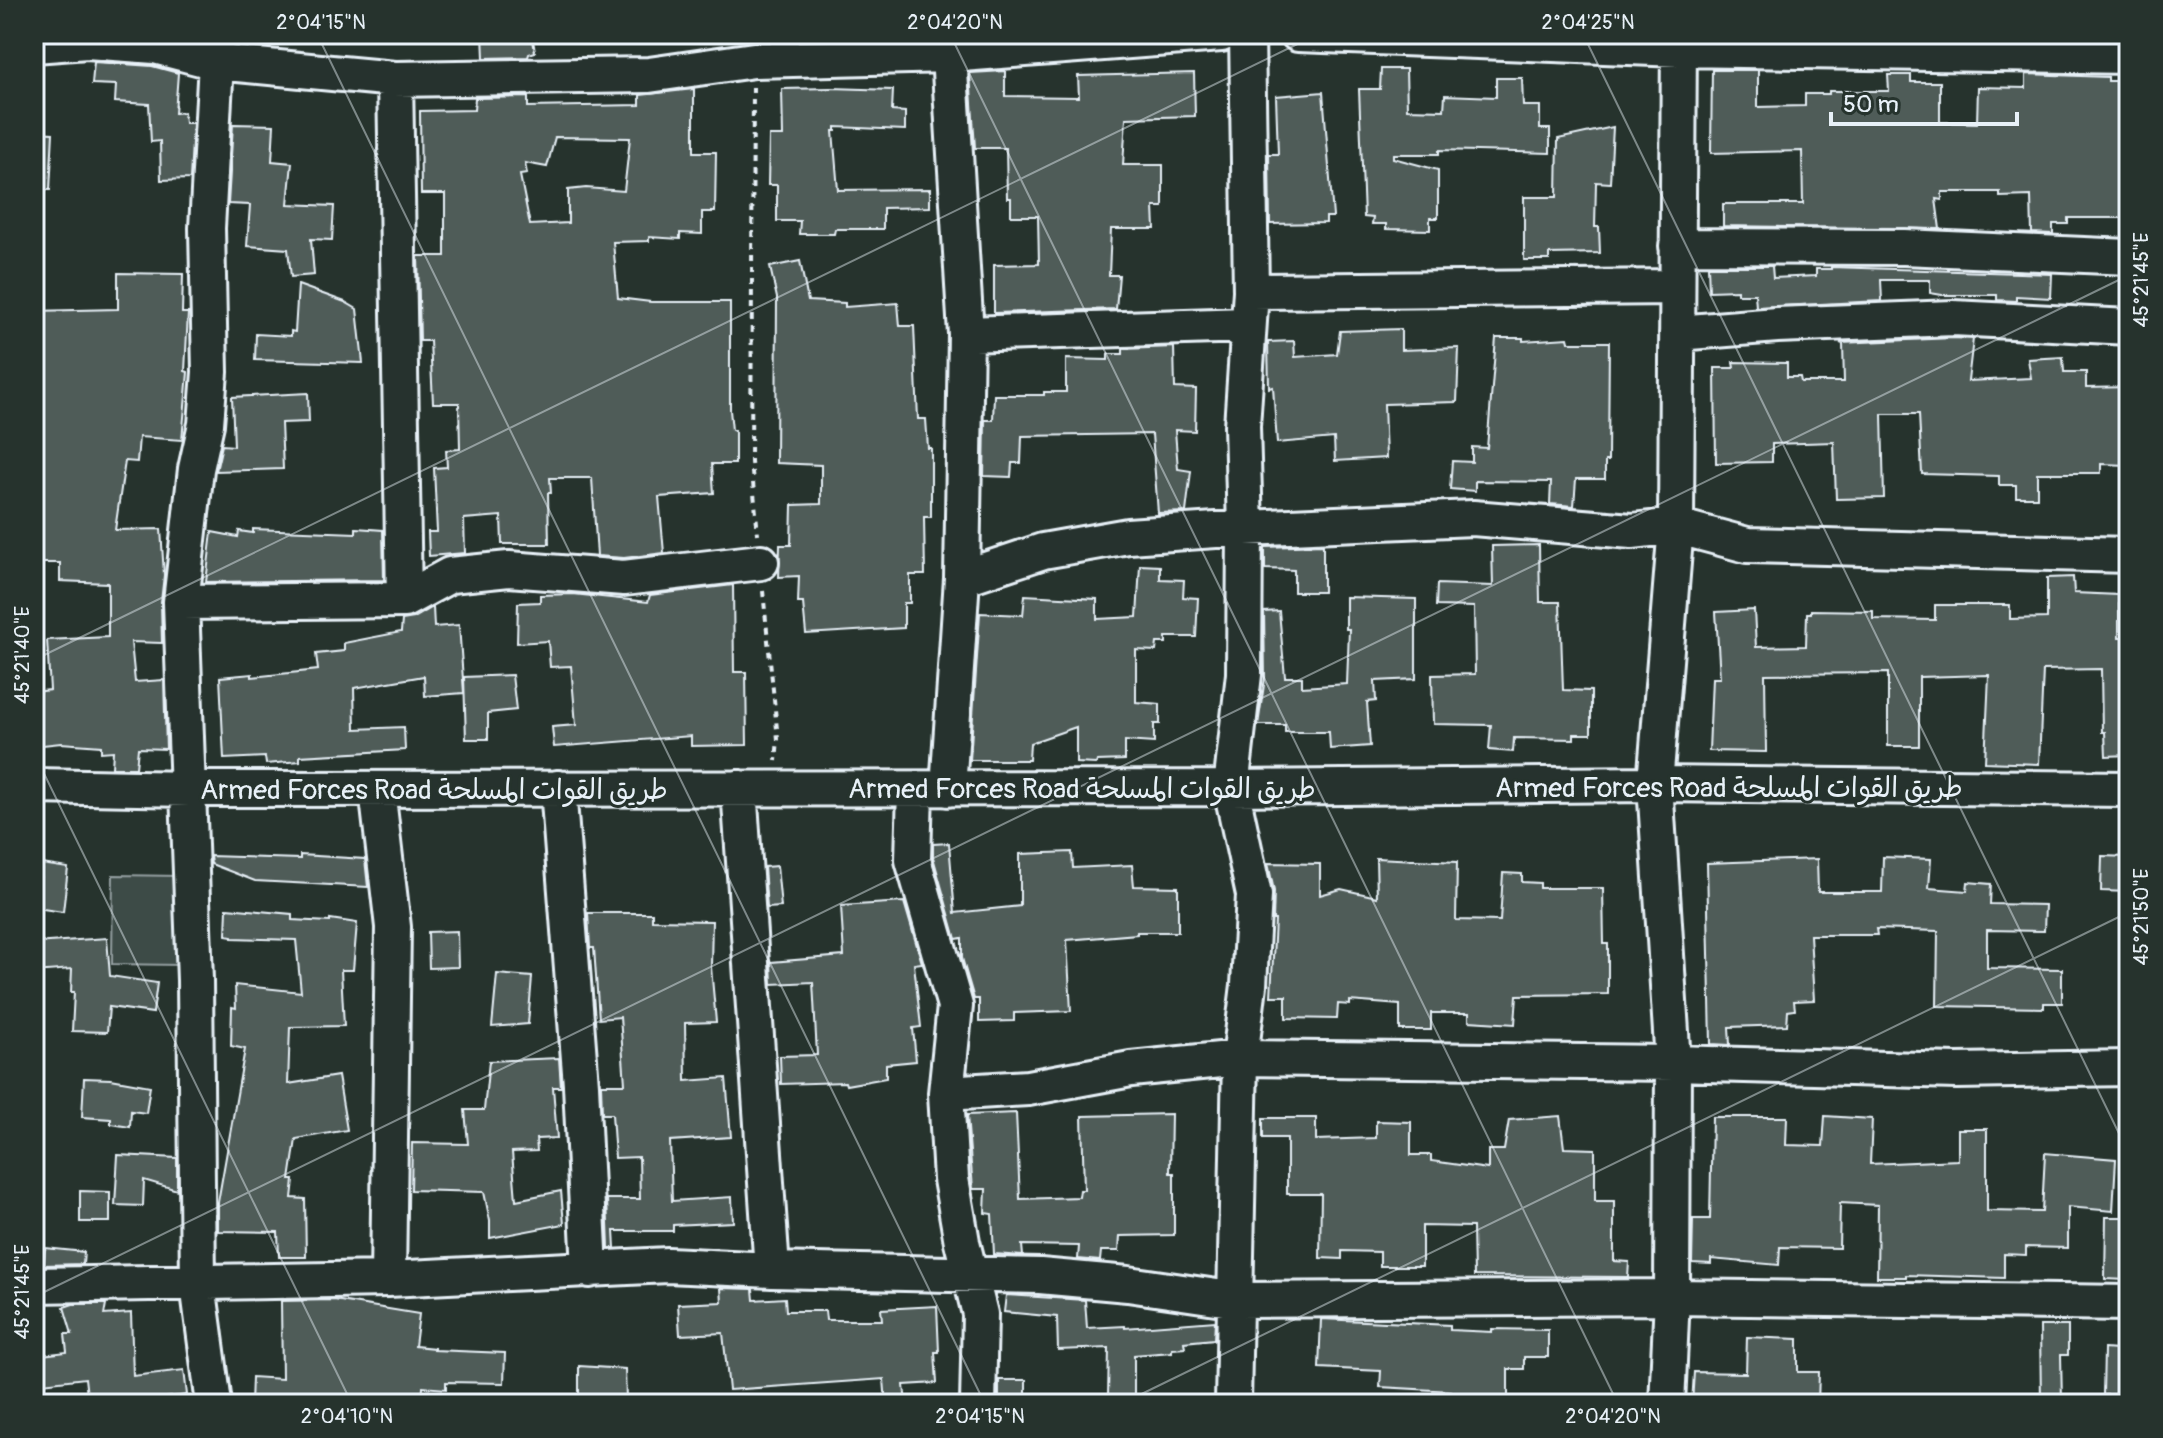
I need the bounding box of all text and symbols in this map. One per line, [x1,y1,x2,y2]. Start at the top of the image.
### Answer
text: 2°04'15"N [276,10,366,35]
text: 2°04'20"N [907,10,1003,35]
text: 2°04'25"N [1542,10,1634,35]
scale bar [1831,76,2017,126]
text: 50 m [1843,90,1899,119]
text: 45°21'45"E [2129,232,2154,328]
text: 45°21'40"E [10,606,35,704]
street label: Armed Forces Road طريق القوات المسلحة [1495,771,1963,806]
street label: Armed Forces Road طريق القوات المسلحة [848,772,1316,807]
street label: Armed Forces Road طريق القوات المسلحة [200,773,668,808]
text: 45°21'50"E [2129,868,2154,966]
text: 45°21'45"E [10,1244,35,1340]
text: 2°04'10"N [301,1404,393,1429]
text: 2°04'15"N [935,1404,1025,1429]
text: 2°04'20"N [1565,1404,1661,1429]

